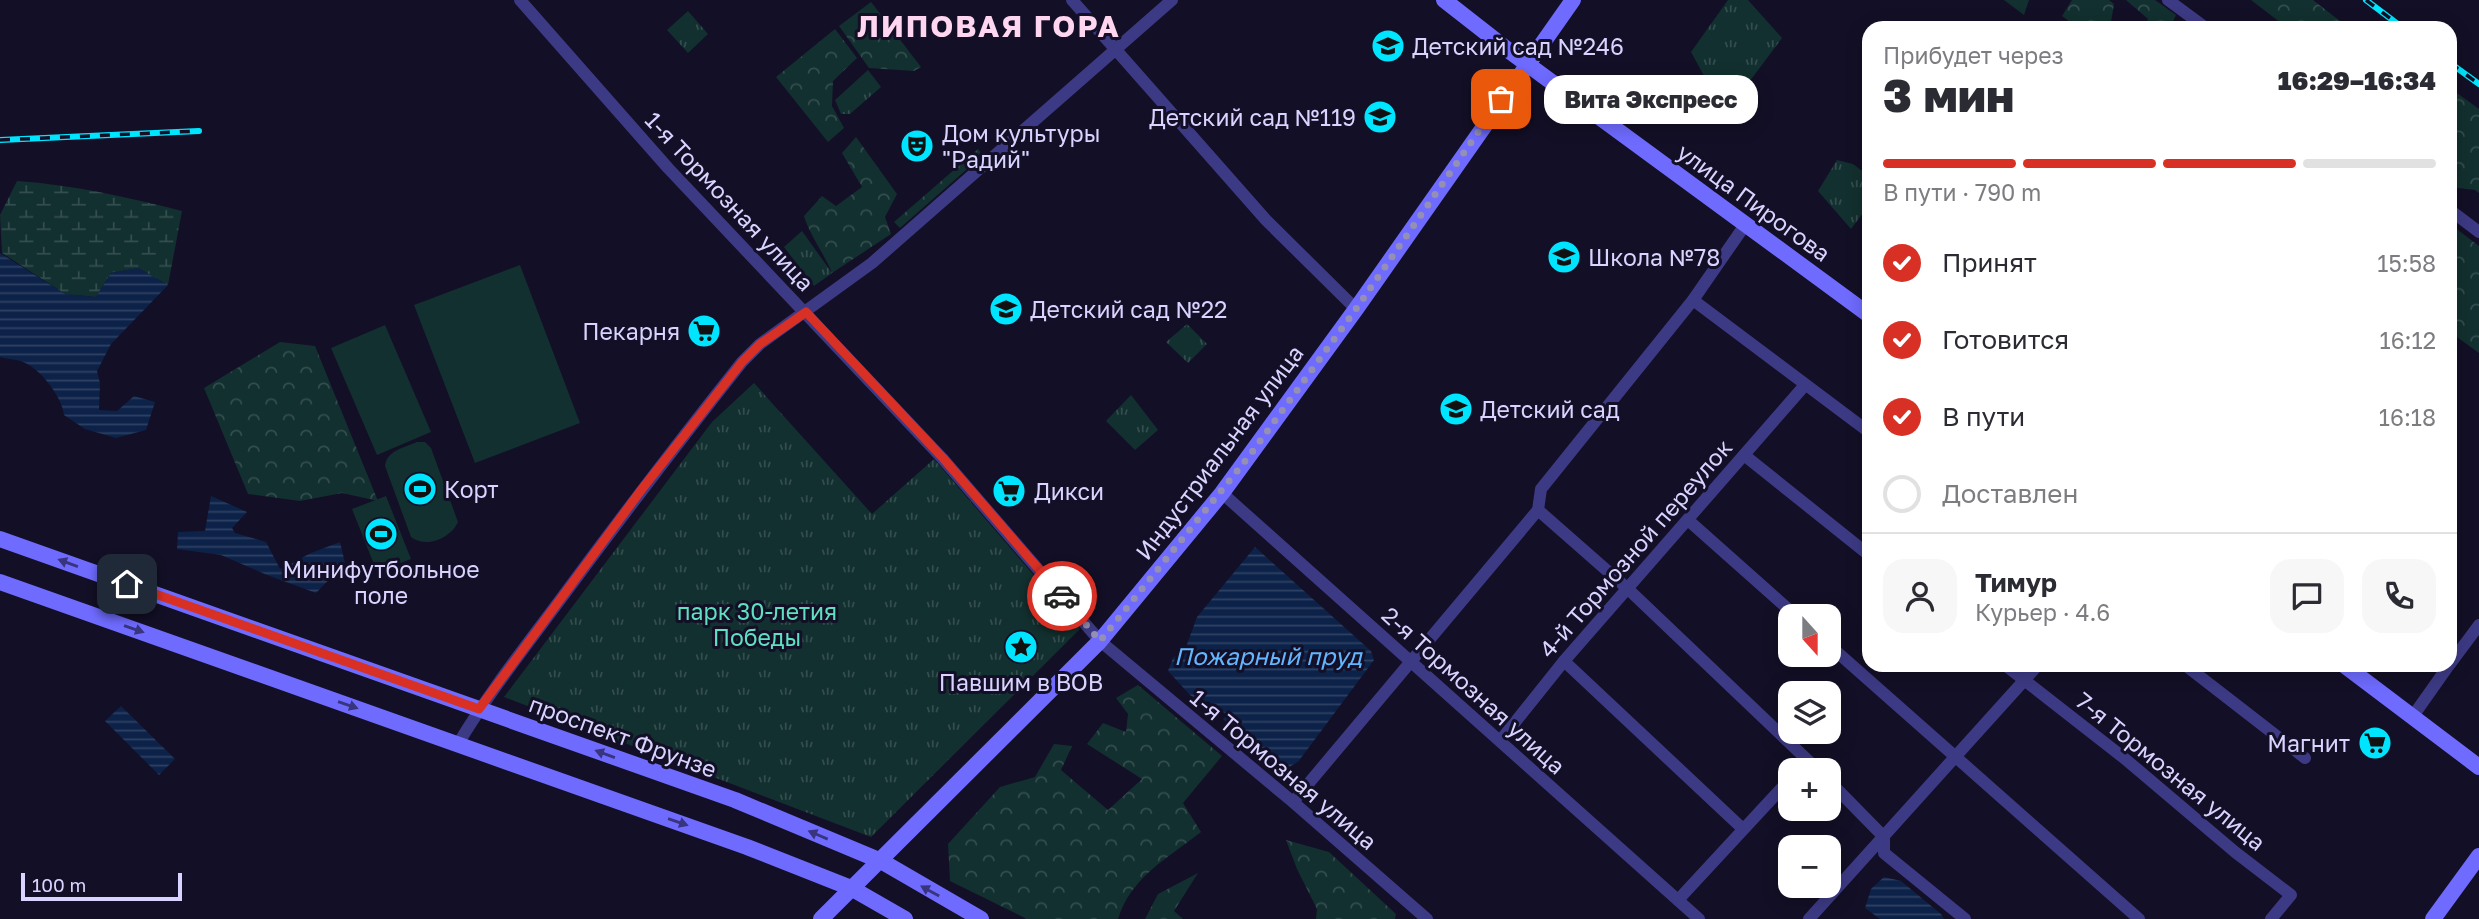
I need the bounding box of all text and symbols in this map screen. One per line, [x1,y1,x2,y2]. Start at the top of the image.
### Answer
district label: ЛИПОВАЯ ГОРА [857,8,1121,44]
school or university icon: Детский сад №246 [1369,27,1407,65]
place label: Детский сад №246 [1412,32,1624,60]
text: Прибудет через [1883,41,2064,69]
text: 16:29–16:34 [2278,65,2436,96]
text: 3 мин [1883,67,2014,122]
pin [1471,69,1531,129]
callout: Вита Экспресс [1543,74,1756,124]
icon: bag [1482,80,1520,118]
text: Вита Экспресс [1564,85,1738,113]
school or university icon: Детский сад №119 [1361,98,1399,136]
place label: Детский сад №119 [1149,103,1356,131]
street label: 1-я Тормозная улица [640,106,820,296]
place label: Дом культуры "Радий" [942,119,1100,173]
theatre icon: Дом культуры "Радий" [898,127,936,165]
street label: улица Пирогова [1672,137,1836,267]
text: В пути · 790 m [1883,178,2041,206]
school or university icon: Школа №78 [1545,238,1583,276]
place label: Школа №78 [1588,243,1720,271]
icon: check [1883,244,1921,282]
text: Принят [1942,247,2037,278]
text: 15:58 [2377,249,2436,277]
school or university icon: Детский сад №22 [987,290,1025,328]
place label: Детский сад №22 [1030,295,1227,323]
supermarket icon: Пекарня [685,312,723,350]
place label: Пекарня [582,317,680,345]
icon: check [1883,321,1921,359]
text: Готовится [1942,324,2069,355]
text: 16:12 [2380,326,2436,354]
street label: Индустриальная улица [1129,339,1309,565]
school or university icon: Детский сад [1437,390,1475,428]
place label: Детский сад [1480,395,1620,423]
icon: check [1883,398,1921,436]
text: В пути [1942,401,2025,432]
text: 16:18 [2379,403,2436,431]
street label: 4-й Тормозной переулок [1533,433,1737,663]
sports icon: Корт [401,470,439,508]
supermarket icon: Дикси [990,472,1028,510]
place label: Корт [444,475,499,503]
place label: Дикси [1034,477,1104,505]
text: Доставлен [1942,478,2078,509]
sports icon: Минифутбольное поле [362,515,400,553]
pin [97,554,157,614]
place label: Минифутбольное поле [283,555,480,609]
one-way arrow [57,557,78,568]
button: person [1883,559,1957,633]
button: chat [2270,559,2344,633]
button: phone [2362,559,2436,633]
courier [1027,561,1097,631]
icon: home [108,565,146,603]
text: Тимур [1975,567,2057,598]
icon: car [1043,577,1081,615]
park label: парк 30-летия Победы [677,597,837,651]
text: Курьер · 4.6 [1975,598,2110,626]
street label: 2-я Тормозная улица [1377,600,1571,780]
north arrow [1778,604,1841,667]
map controls [1778,604,1841,898]
one-way arrow [123,624,144,635]
place icon: Павшим в ВОВ [1002,628,1040,666]
water label: Пожарный пруд [1174,641,1363,671]
place label: Павшим в ВОВ [939,668,1103,696]
button: layers [1778,681,1841,744]
street label: 1-я Тормозная улица [1185,683,1383,855]
street label: 7-я Тормозная улица [2071,686,2271,856]
street label: проспект Фрунзе [525,689,721,783]
one-way arrow [338,700,359,711]
supermarket icon: Магнит [2356,724,2394,762]
place label: Магнит [2267,729,2350,757]
one-way arrow [595,748,616,759]
button: + [1778,758,1841,821]
one-way arrow [668,817,689,828]
one-way arrow [807,829,828,840]
button: − [1778,835,1841,898]
scale bar [21,870,182,902]
text: 100 m [32,873,86,896]
one-way arrow [921,885,940,897]

